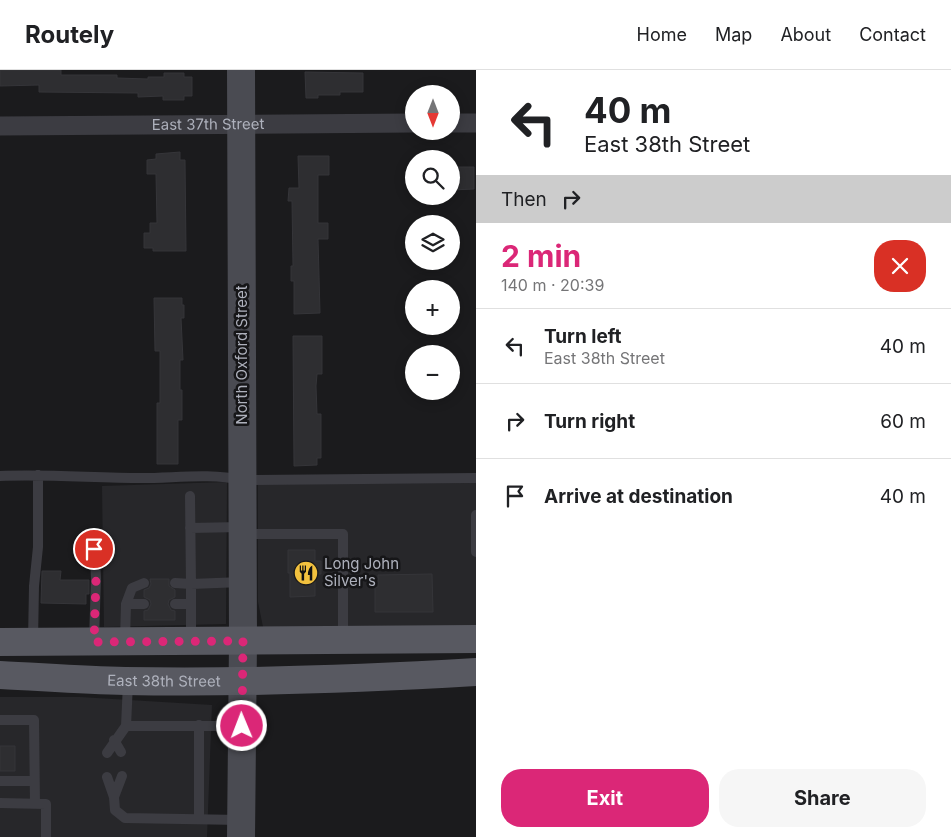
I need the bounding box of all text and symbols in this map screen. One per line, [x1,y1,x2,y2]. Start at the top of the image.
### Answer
text: Routely [25,20,114,49]
text: Home [637,24,687,45]
text: Map [715,24,752,45]
text: About [780,24,831,45]
text: Contact [859,24,926,45]
north arrow [405,85,460,140]
map controls [405,85,460,400]
text: 40 m [584,89,672,131]
icon: left [501,90,566,155]
street label: East 37th Street [152,114,264,134]
text: East 38th Street [584,131,750,157]
button: search [405,150,460,205]
icon: right [557,185,585,213]
text: Then [501,188,547,211]
button: layers [405,215,460,270]
text: 2 min [501,238,581,274]
button: close [874,240,926,292]
text: 140 m · 20:39 [501,275,604,295]
button: + [405,280,460,335]
street label: North Oxford Street [232,285,251,425]
text: Turn left [544,325,622,348]
icon: left [501,332,529,360]
text: 40 m [880,335,926,358]
button: − [405,345,460,400]
text: East 38th Street [544,348,665,368]
icon: right [501,407,529,435]
text: Turn right [544,410,635,433]
text: 60 m [880,410,926,433]
icon: arrive [501,482,529,510]
text: Arrive at destination [544,485,733,508]
text: 40 m [880,485,926,508]
pin [73,528,115,570]
icon: arrive [80,535,108,563]
place label: Long John Silver's [324,554,399,590]
restaurant icon: Long John Silver's [293,560,319,586]
street label: East 38th Street [107,670,221,691]
position arrow [215,699,267,751]
button: Exit [501,769,709,827]
button: Share [719,769,926,827]

